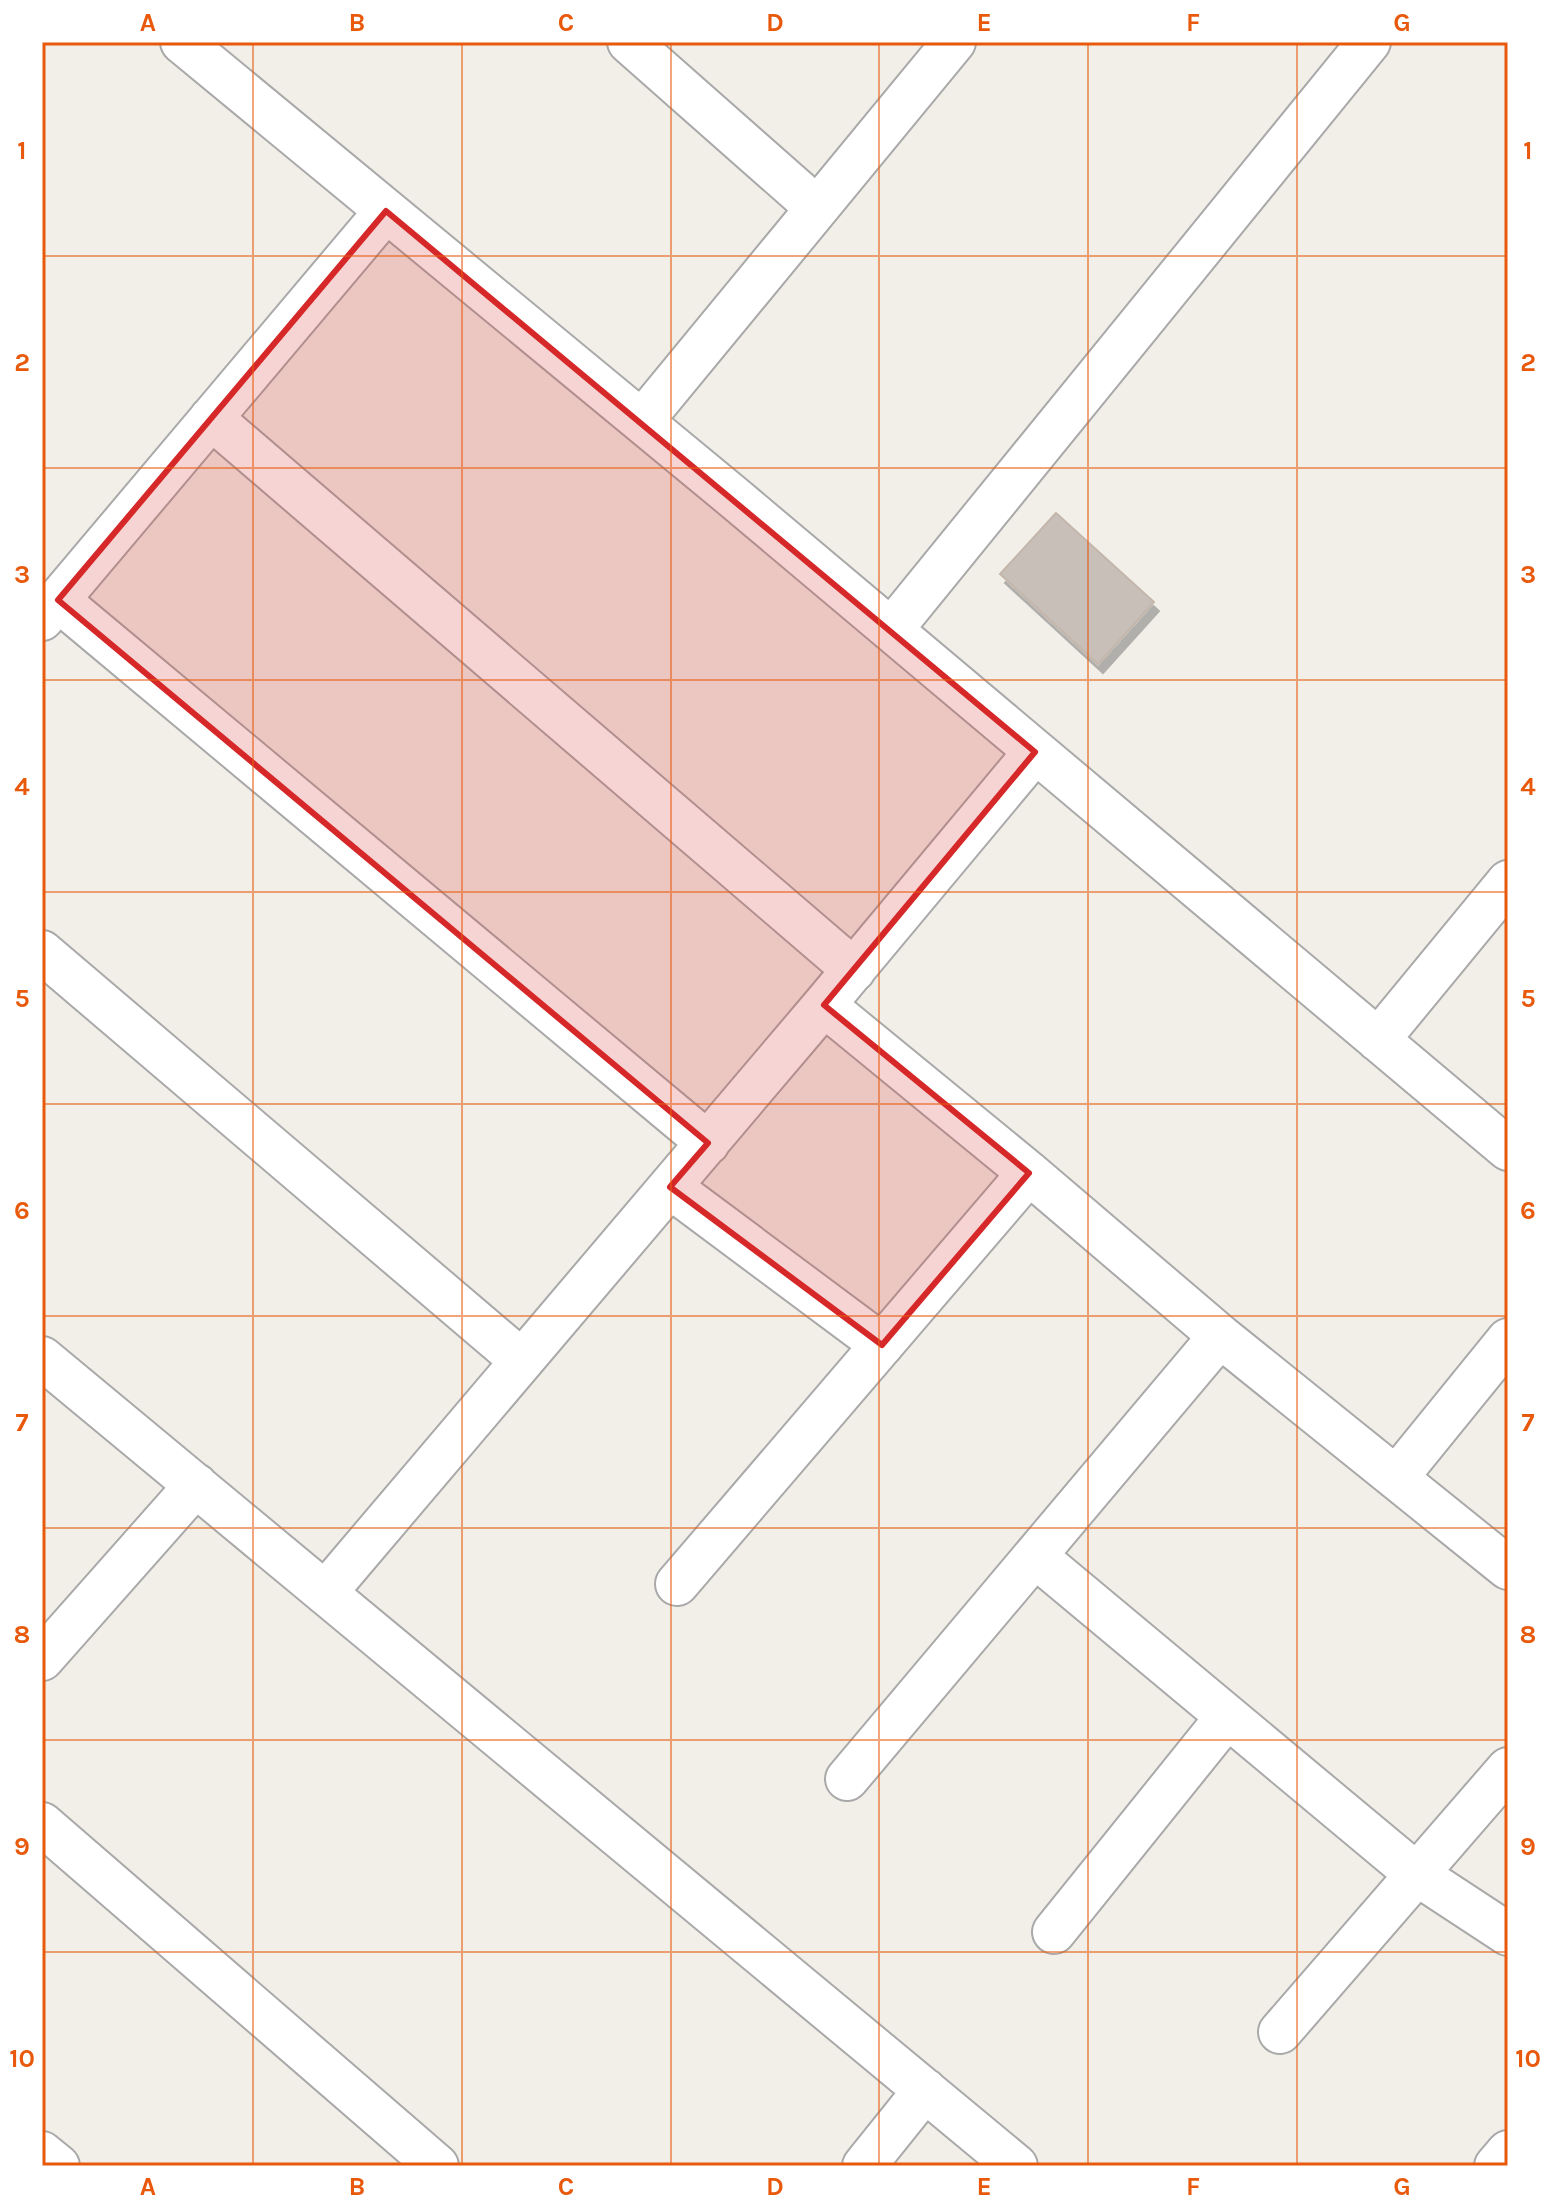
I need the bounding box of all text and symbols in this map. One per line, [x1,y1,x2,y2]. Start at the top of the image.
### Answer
text: A [140,7,156,38]
text: B [349,7,365,38]
text: C [558,7,574,38]
text: D [766,7,784,38]
text: E [976,7,992,38]
text: F [1186,7,1200,38]
text: G [1393,7,1411,38]
text: 1 [17,135,27,166]
text: 1 [1523,135,1533,166]
text: 2 [14,347,30,378]
text: 2 [1520,347,1536,378]
text: 3 [14,559,30,590]
text: 3 [1520,559,1536,590]
text: 4 [14,771,30,802]
text: 4 [1520,771,1536,802]
text: 5 [14,983,30,1014]
text: 5 [1520,983,1536,1014]
text: 6 [14,1195,30,1226]
text: 6 [1520,1195,1536,1226]
text: 7 [16,1407,29,1438]
text: 7 [1522,1407,1535,1438]
text: 8 [14,1619,30,1650]
text: 8 [1520,1619,1536,1650]
text: 9 [14,1831,30,1862]
text: 9 [1520,1831,1536,1862]
text: 10 [9,2043,35,2074]
text: 10 [1515,2043,1541,2074]
text: A [140,2171,156,2202]
text: B [349,2171,365,2202]
text: C [558,2171,574,2202]
text: D [766,2171,784,2202]
text: E [976,2171,992,2202]
text: F [1186,2171,1200,2202]
text: G [1393,2171,1411,2202]

